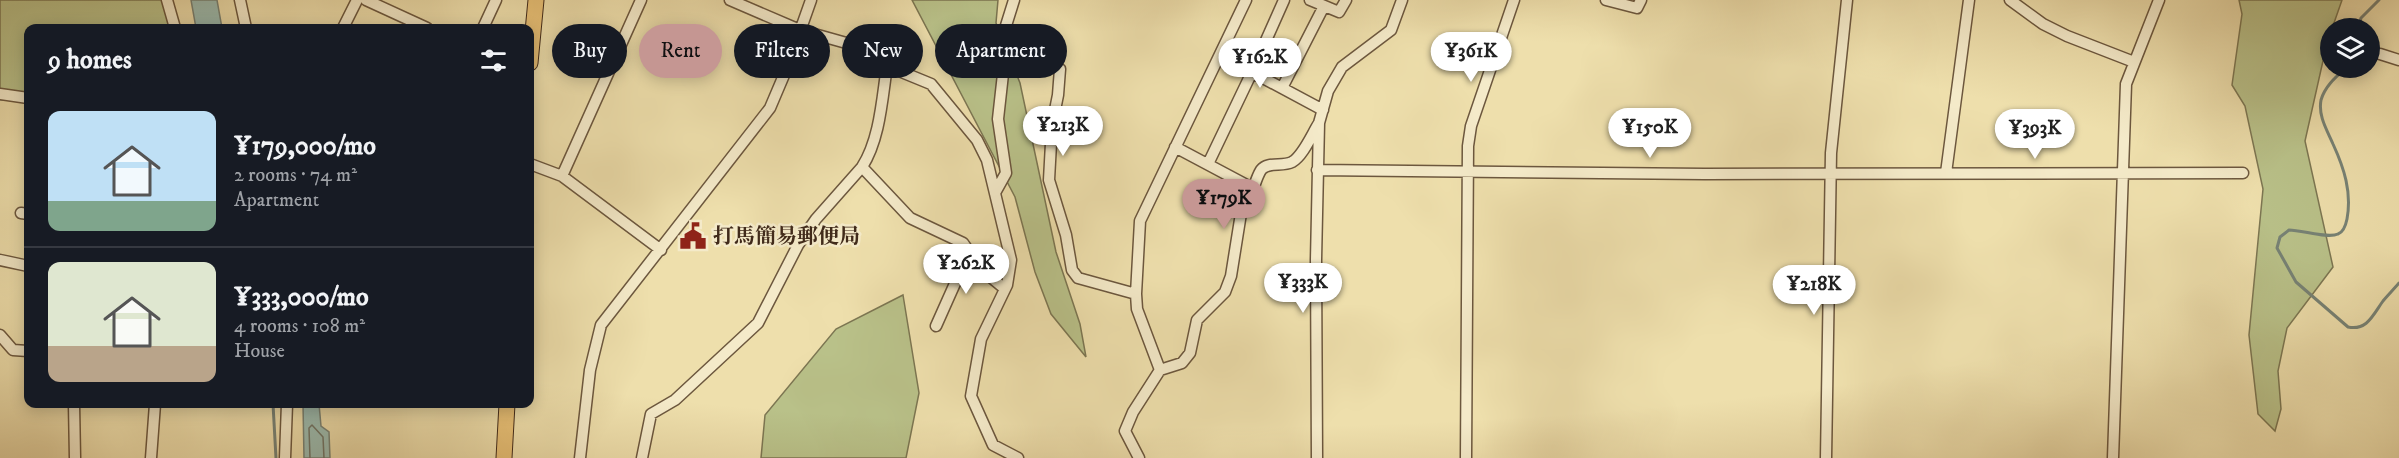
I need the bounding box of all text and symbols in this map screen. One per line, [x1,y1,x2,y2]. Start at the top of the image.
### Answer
map controls [2320,18,2380,78]
button: layers [2320,18,2380,78]
chip: Buy [552,24,627,78]
chip: Rent [639,24,722,78]
chip: Filters [734,24,830,78]
chip: New [842,24,923,78]
chip: Apartment [935,24,1067,78]
pin: ¥361K [1429,32,1513,83]
pin: ¥162K [1218,38,1302,89]
text: ¥361K [1445,39,1497,64]
text: 9 homes [48,44,132,77]
icon: filters [477,44,510,77]
text: ¥162K [1233,45,1287,70]
pin: ¥213K [1021,106,1105,157]
pin: ¥150K [1608,108,1692,159]
pin: ¥393K [1993,109,2077,160]
text: ¥213K [1037,113,1089,138]
text: ¥150K [1622,115,1678,140]
text: ¥393K [2009,116,2061,141]
text: ¥179,000/mo [234,130,376,163]
icon: home [96,135,168,207]
text: 2 rooms · 74 m² [234,163,357,188]
pin: ¥179K [1182,179,1266,230]
text: ¥179K [1196,186,1252,211]
text: Apartment [234,188,319,213]
public building icon: 打馬簡易郵便局 [678,221,708,251]
place label: 打馬簡易郵便局 [713,224,860,250]
pin: ¥262K [924,244,1008,295]
text: ¥262K [937,251,995,276]
pin: ¥333K [1261,263,1345,314]
pin: ¥218K [1772,265,1856,316]
text: ¥333K [1278,270,1328,295]
text: ¥218K [1787,272,1841,297]
text: ¥333,000/mo [234,281,369,314]
icon: home [96,286,168,358]
text: 4 rooms · 108 m² [234,314,365,339]
text: House [234,339,285,364]

